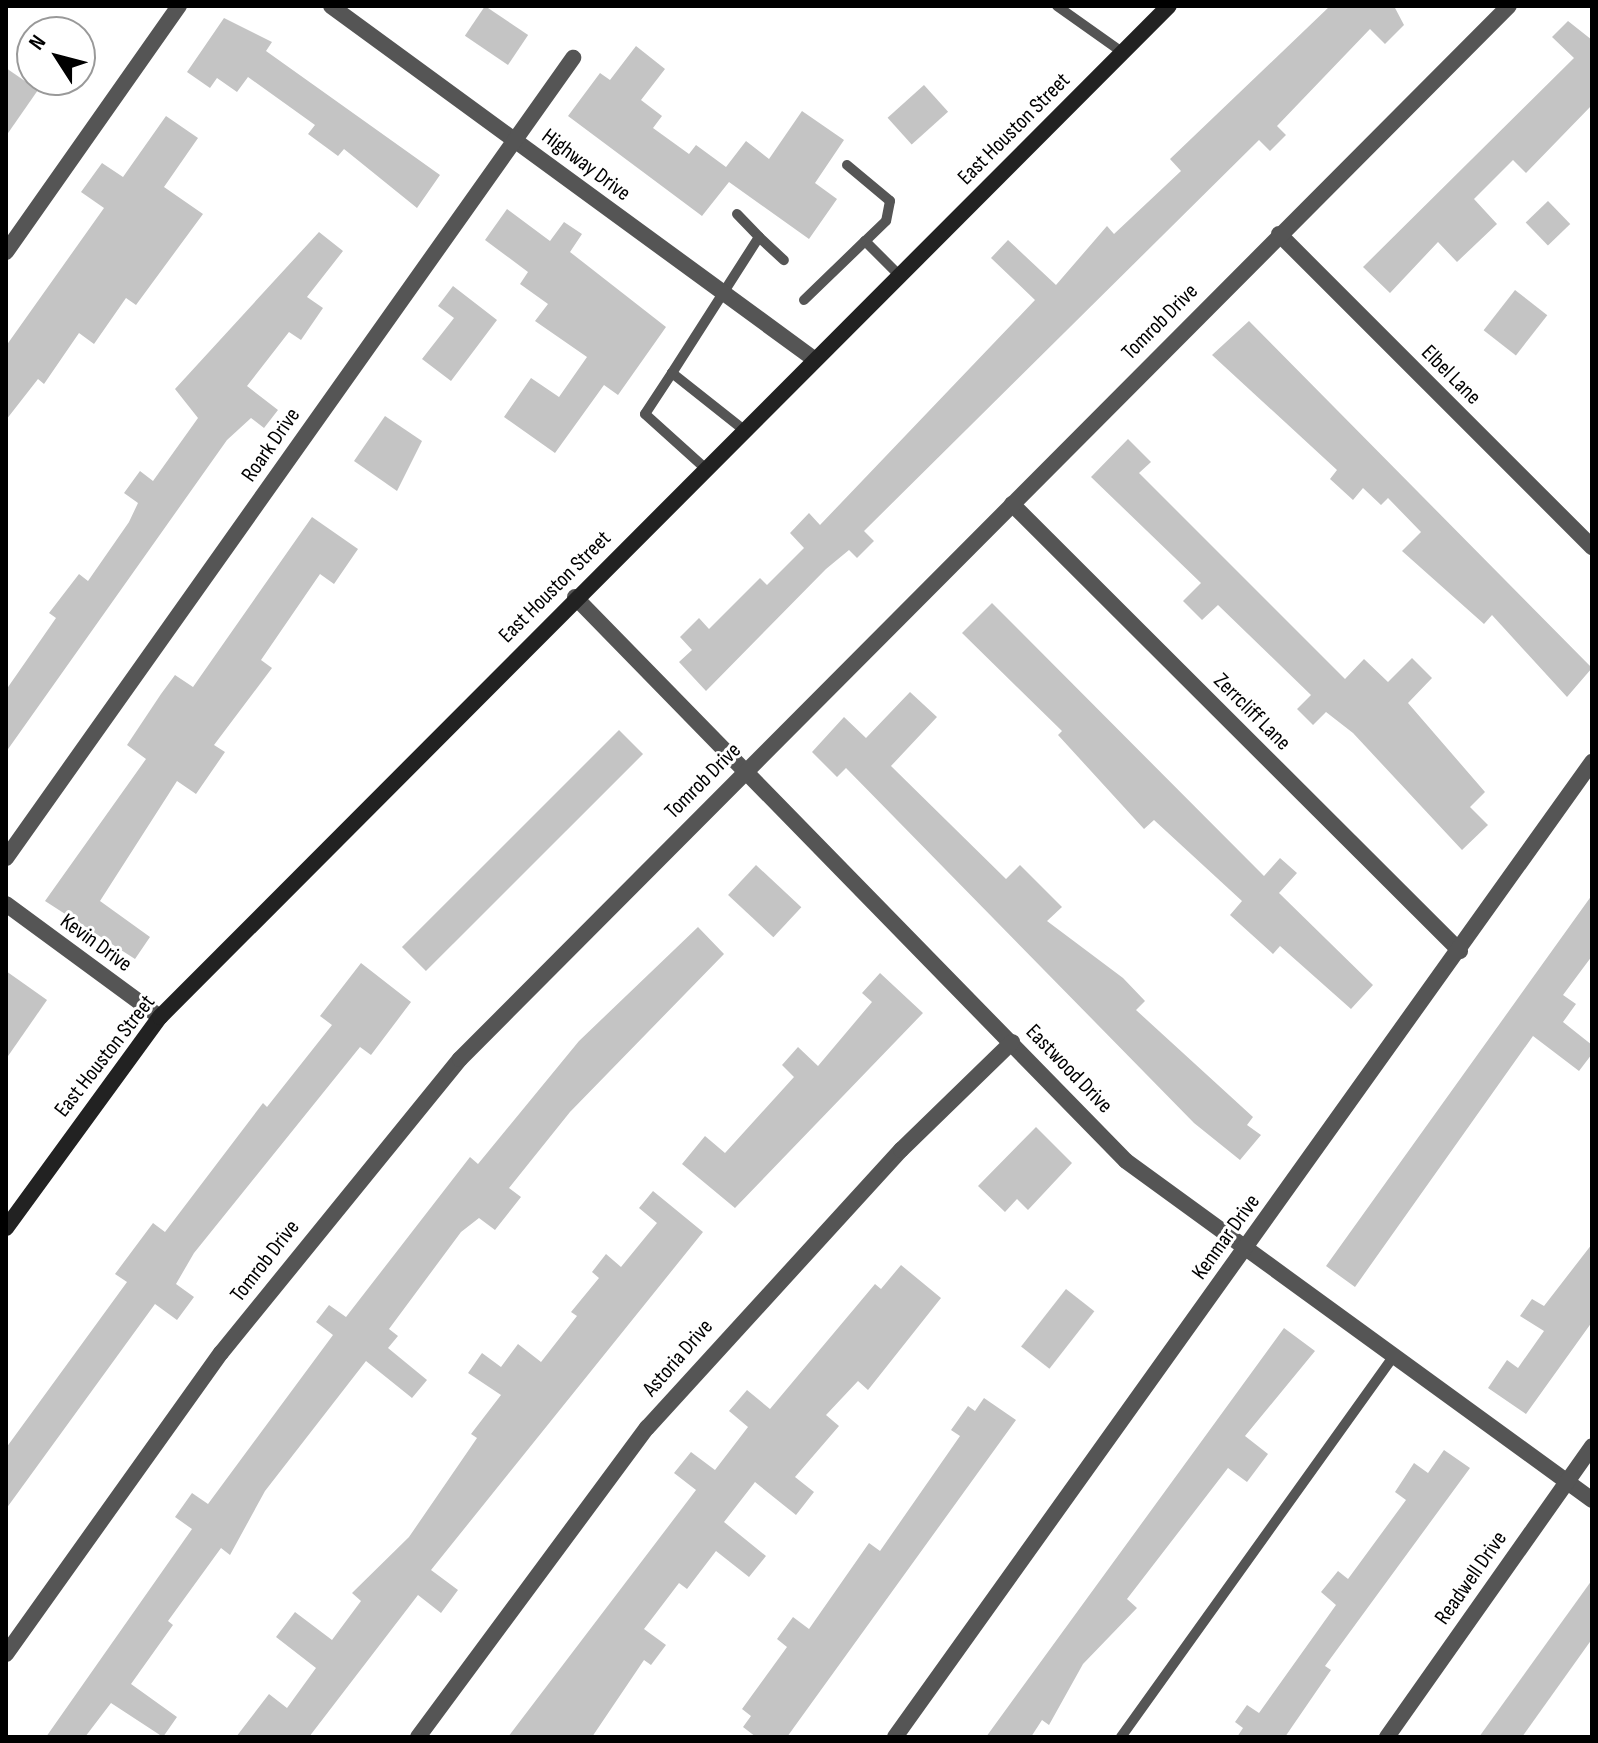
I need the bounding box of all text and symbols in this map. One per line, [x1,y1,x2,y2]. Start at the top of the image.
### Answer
north arrow [16,16,96,96]
text: N [23,30,52,55]
street label: East Houston Street [952,67,1076,191]
street label: Highway Drive [536,123,636,207]
street label: Tomrob Drive [1116,278,1204,366]
street label: Elbel Lane [1416,340,1486,410]
street label: Roark Drive [236,403,306,487]
street label: East Houston Street [493,525,617,649]
street label: Zerrcliff Lane [1208,668,1296,756]
street label: Tomrob Drive [659,737,747,825]
street label: Kevin Drive [55,908,137,978]
street label: East Houston Street [49,990,161,1122]
street label: Eastwood Drive [1020,1019,1118,1119]
street label: Kenmar Drive [1186,1189,1266,1285]
street label: Tomrob Drive [225,1215,305,1307]
street label: Astoria Drive [637,1314,719,1402]
street label: Readwell Drive [1429,1526,1513,1630]

